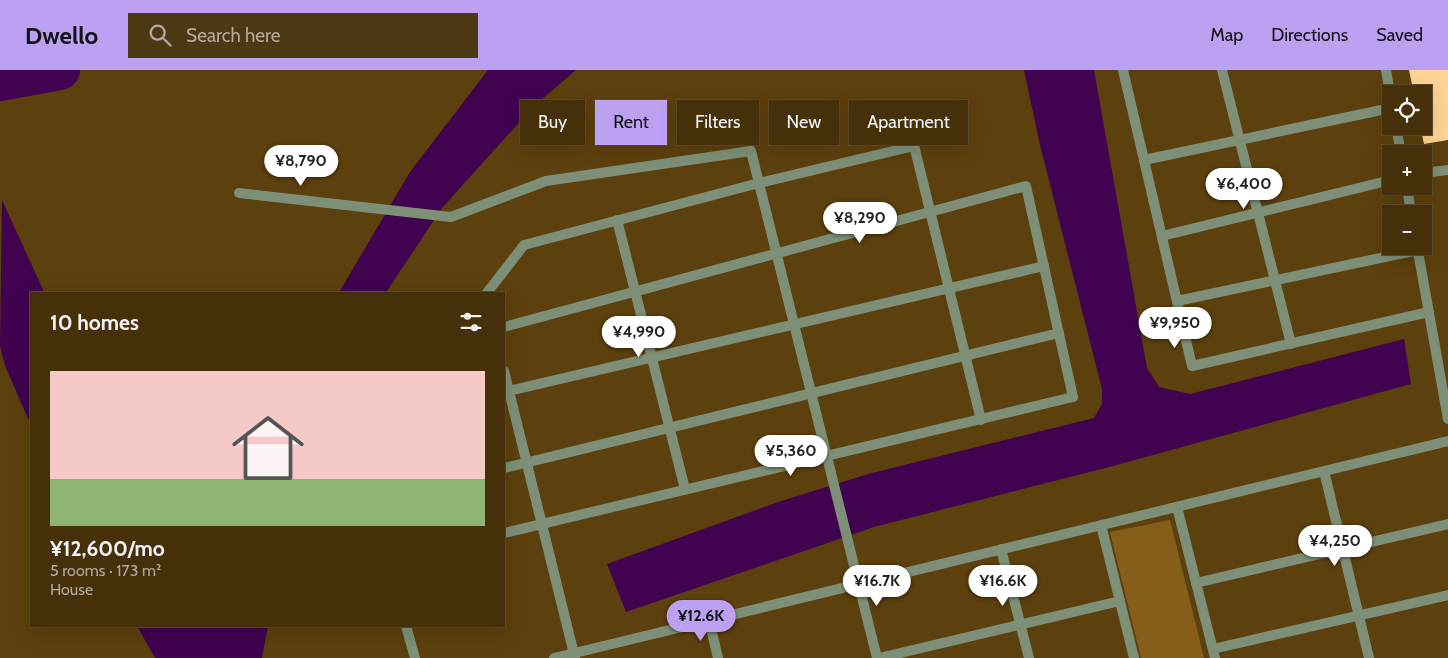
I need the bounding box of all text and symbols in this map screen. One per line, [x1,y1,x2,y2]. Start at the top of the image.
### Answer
search box [128,13,478,58]
text: Dwello [25,21,98,50]
icon: search [146,21,174,49]
text: Search here [186,24,281,47]
text: Map [1210,24,1243,46]
text: Directions [1271,24,1348,46]
text: Saved [1376,24,1423,46]
map controls [1382,85,1432,255]
button: locate [1382,85,1432,135]
chip: Buy [520,100,585,145]
chip: Rent [595,100,667,145]
chip: Filters [677,100,759,145]
chip: New [769,100,839,145]
chip: Apartment [849,100,968,145]
pin: ¥8,790 [260,144,342,187]
button: + [1382,145,1432,195]
text: ¥8,790 [275,151,327,170]
pin: ¥6,400 [1203,168,1285,210]
text: ¥6,400 [1217,174,1271,193]
pin: ¥8,290 [819,202,901,244]
button: − [1382,205,1432,255]
text: ¥8,290 [834,208,886,227]
pin: ¥9,950 [1134,306,1216,349]
icon: filters [457,308,485,336]
text: 10 homes [50,310,139,335]
text: ¥9,950 [1150,313,1200,332]
pin: ¥4,990 [598,316,680,358]
text: ¥4,990 [613,322,665,341]
icon: home [223,403,313,493]
pin: ¥5,360 [750,434,832,477]
text: ¥5,360 [766,441,816,460]
pin: ¥4,250 [1294,524,1376,567]
text: ¥4,250 [1309,531,1361,550]
text: ¥12,600/mo [50,536,165,561]
text: 5 rooms · 173 m² [50,561,161,580]
pin: ¥16.7K [836,564,918,607]
pin: ¥16.6K [962,564,1044,607]
text: ¥16.7K [854,571,900,590]
text: ¥16.6K [979,571,1027,590]
text: House [50,580,93,599]
pin: ¥12.6K [660,600,742,642]
text: ¥12.6K [678,606,724,625]

